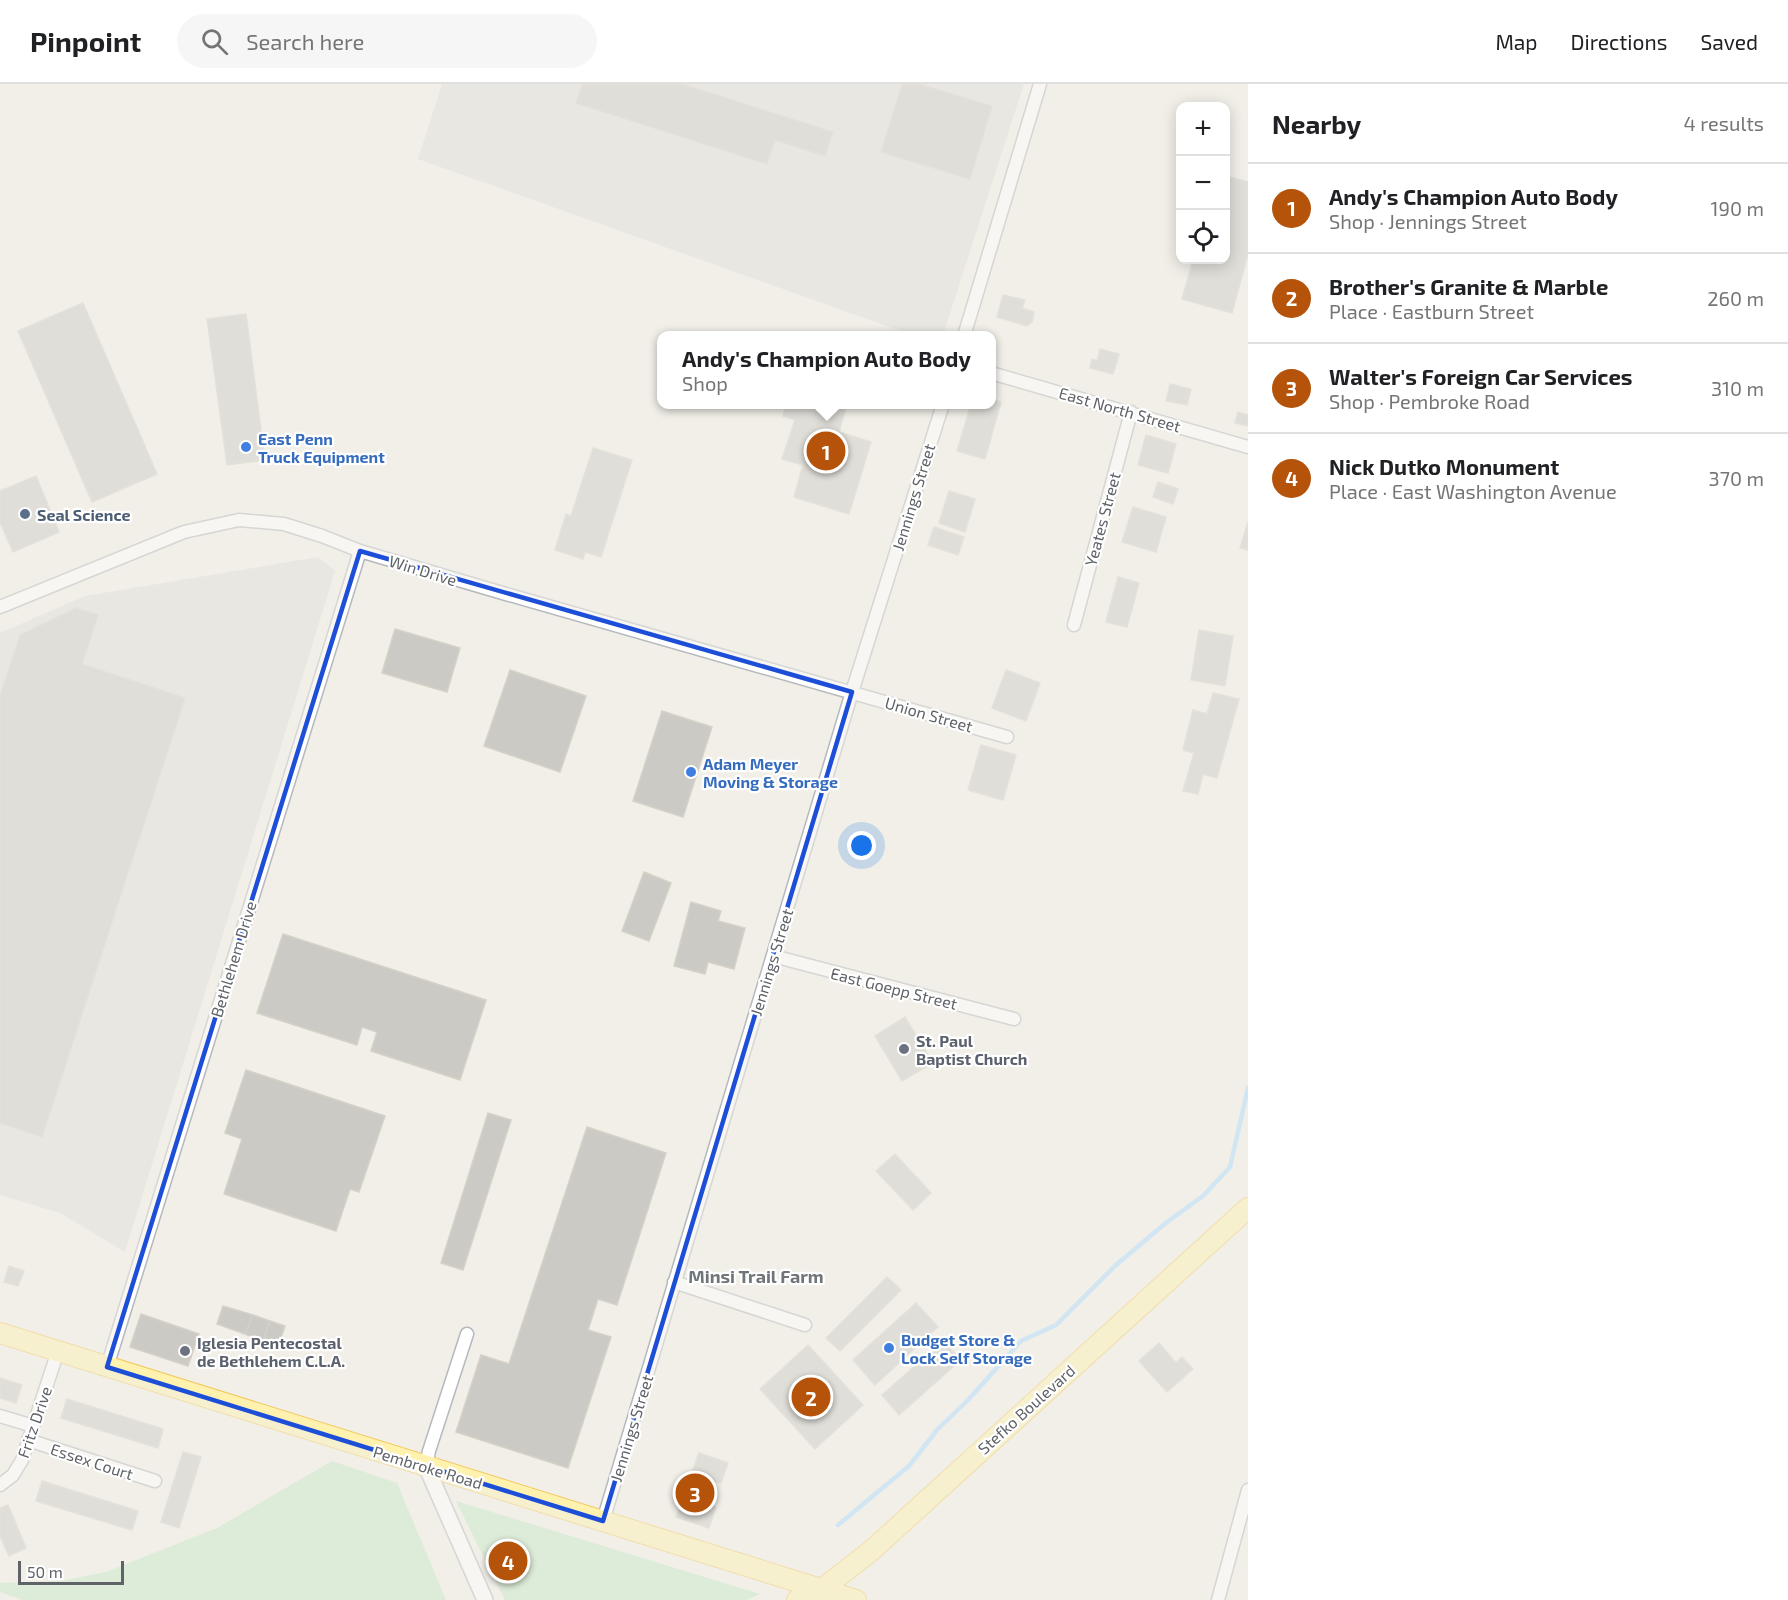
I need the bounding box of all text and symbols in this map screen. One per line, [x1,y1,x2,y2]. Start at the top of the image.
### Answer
search box [177,14,597,68]
text: Pinpoint [30,24,141,58]
icon: search [198,25,231,58]
text: Search here [246,28,364,54]
text: Map [1495,29,1538,54]
text: Directions [1571,29,1667,54]
text: Saved [1700,29,1758,54]
map controls [1176,102,1230,264]
button: + [1176,102,1230,156]
text: Nearby [1272,108,1361,139]
text: 4 results [1684,111,1764,135]
button: − [1176,156,1230,210]
text: Andy's Champion Auto Body [1329,183,1618,209]
text: 1 [1287,196,1296,220]
text: 190 m [1711,196,1764,220]
text: Shop · Jennings Street [1329,209,1527,233]
button: locate [1176,210,1230,264]
text: Brother's Granite & Marble [1329,273,1608,299]
text: 2 [1286,286,1297,310]
text: 260 m [1707,286,1764,310]
text: Place · Eastburn Street [1329,299,1534,323]
popup [657,331,996,409]
text: Andy's Champion Auto Body [682,345,971,371]
text: Walter's Foreign Car Services [1329,363,1632,389]
text: Shop [682,371,728,395]
text: 3 [1286,376,1297,400]
text: 310 m [1711,376,1764,400]
street label: East North Street [1057,383,1183,435]
text: Shop · Pembroke Road [1329,389,1530,413]
pin: 1 [806,428,846,473]
place label: East Penn Truck Equipment [258,429,385,466]
marker: East Penn Truck Equipment [239,440,253,454]
street label: Jennings Street [888,441,938,553]
text: Nick Dutko Monument [1329,453,1559,479]
text: 4 [1285,466,1298,490]
text: 370 m [1709,466,1764,490]
street label: Yeates Street [1080,470,1124,568]
text: Place · East Washington Avenue [1329,479,1617,503]
place label: Seal Science [37,505,131,524]
marker: Seal Science [18,507,32,521]
street label: Win Drive [387,551,459,589]
street label: Union Street [883,692,975,736]
place label: Adam Meyer Moving & Storage [703,754,838,791]
marker: Adam Meyer Moving & Storage [684,765,698,779]
your location [847,831,876,860]
street label: Bethlehem Drive [206,899,260,1019]
street label: Jennings Street [746,906,796,1018]
street label: East Goepp Street [829,963,959,1013]
place label: St. Paul Baptist Church [916,1031,1027,1068]
marker: St. Paul Baptist Church [897,1042,911,1056]
district label: Minsi Trail Farm [688,1265,824,1287]
place label: Budget Store & Lock Self Storage [901,1330,1032,1367]
place label: Iglesia Pentecostal de Bethlehem C.L.A. [197,1333,345,1370]
marker: Budget Store & Lock Self Storage [882,1341,896,1355]
marker: Iglesia Pentecostal de Bethlehem C.L.A. [178,1344,192,1358]
street label: Stefko Boulevard [973,1360,1079,1458]
street label: Jennings Street [606,1372,656,1484]
pin: 2 [792,1374,830,1420]
street label: Fritz Drive [13,1384,55,1460]
street label: Essex Court [48,1439,136,1483]
street label: Pembroke Road [371,1441,485,1493]
pin: 3 [676,1470,714,1516]
pin: 4 [488,1538,528,1584]
scale bar [18,1558,124,1586]
text: 50 m [27,1562,63,1581]

